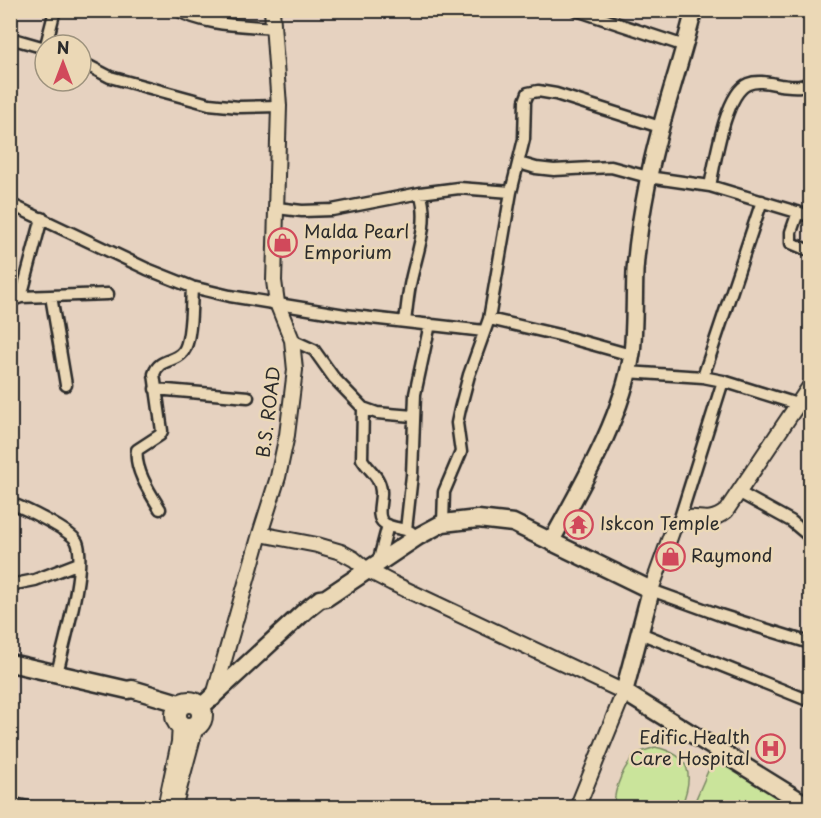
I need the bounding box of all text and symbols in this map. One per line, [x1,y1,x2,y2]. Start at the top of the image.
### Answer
north arrow [33,33,93,93]
text: N [57,35,69,59]
place label: Malda Pearl Emporium [304,217,409,265]
shop icon: Malda Pearl Emporium [267,226,299,258]
street label: B.S. ROAD [249,365,286,459]
temple icon: Iskcon Temple [563,508,595,540]
place label: Iskcon Temple [600,509,720,536]
shop icon: Raymond [654,540,686,572]
place label: Raymond [691,541,772,568]
place label: Edific Health Care Hospital [630,723,750,771]
hospital icon: Edific Health Care Hospital [755,732,787,764]

